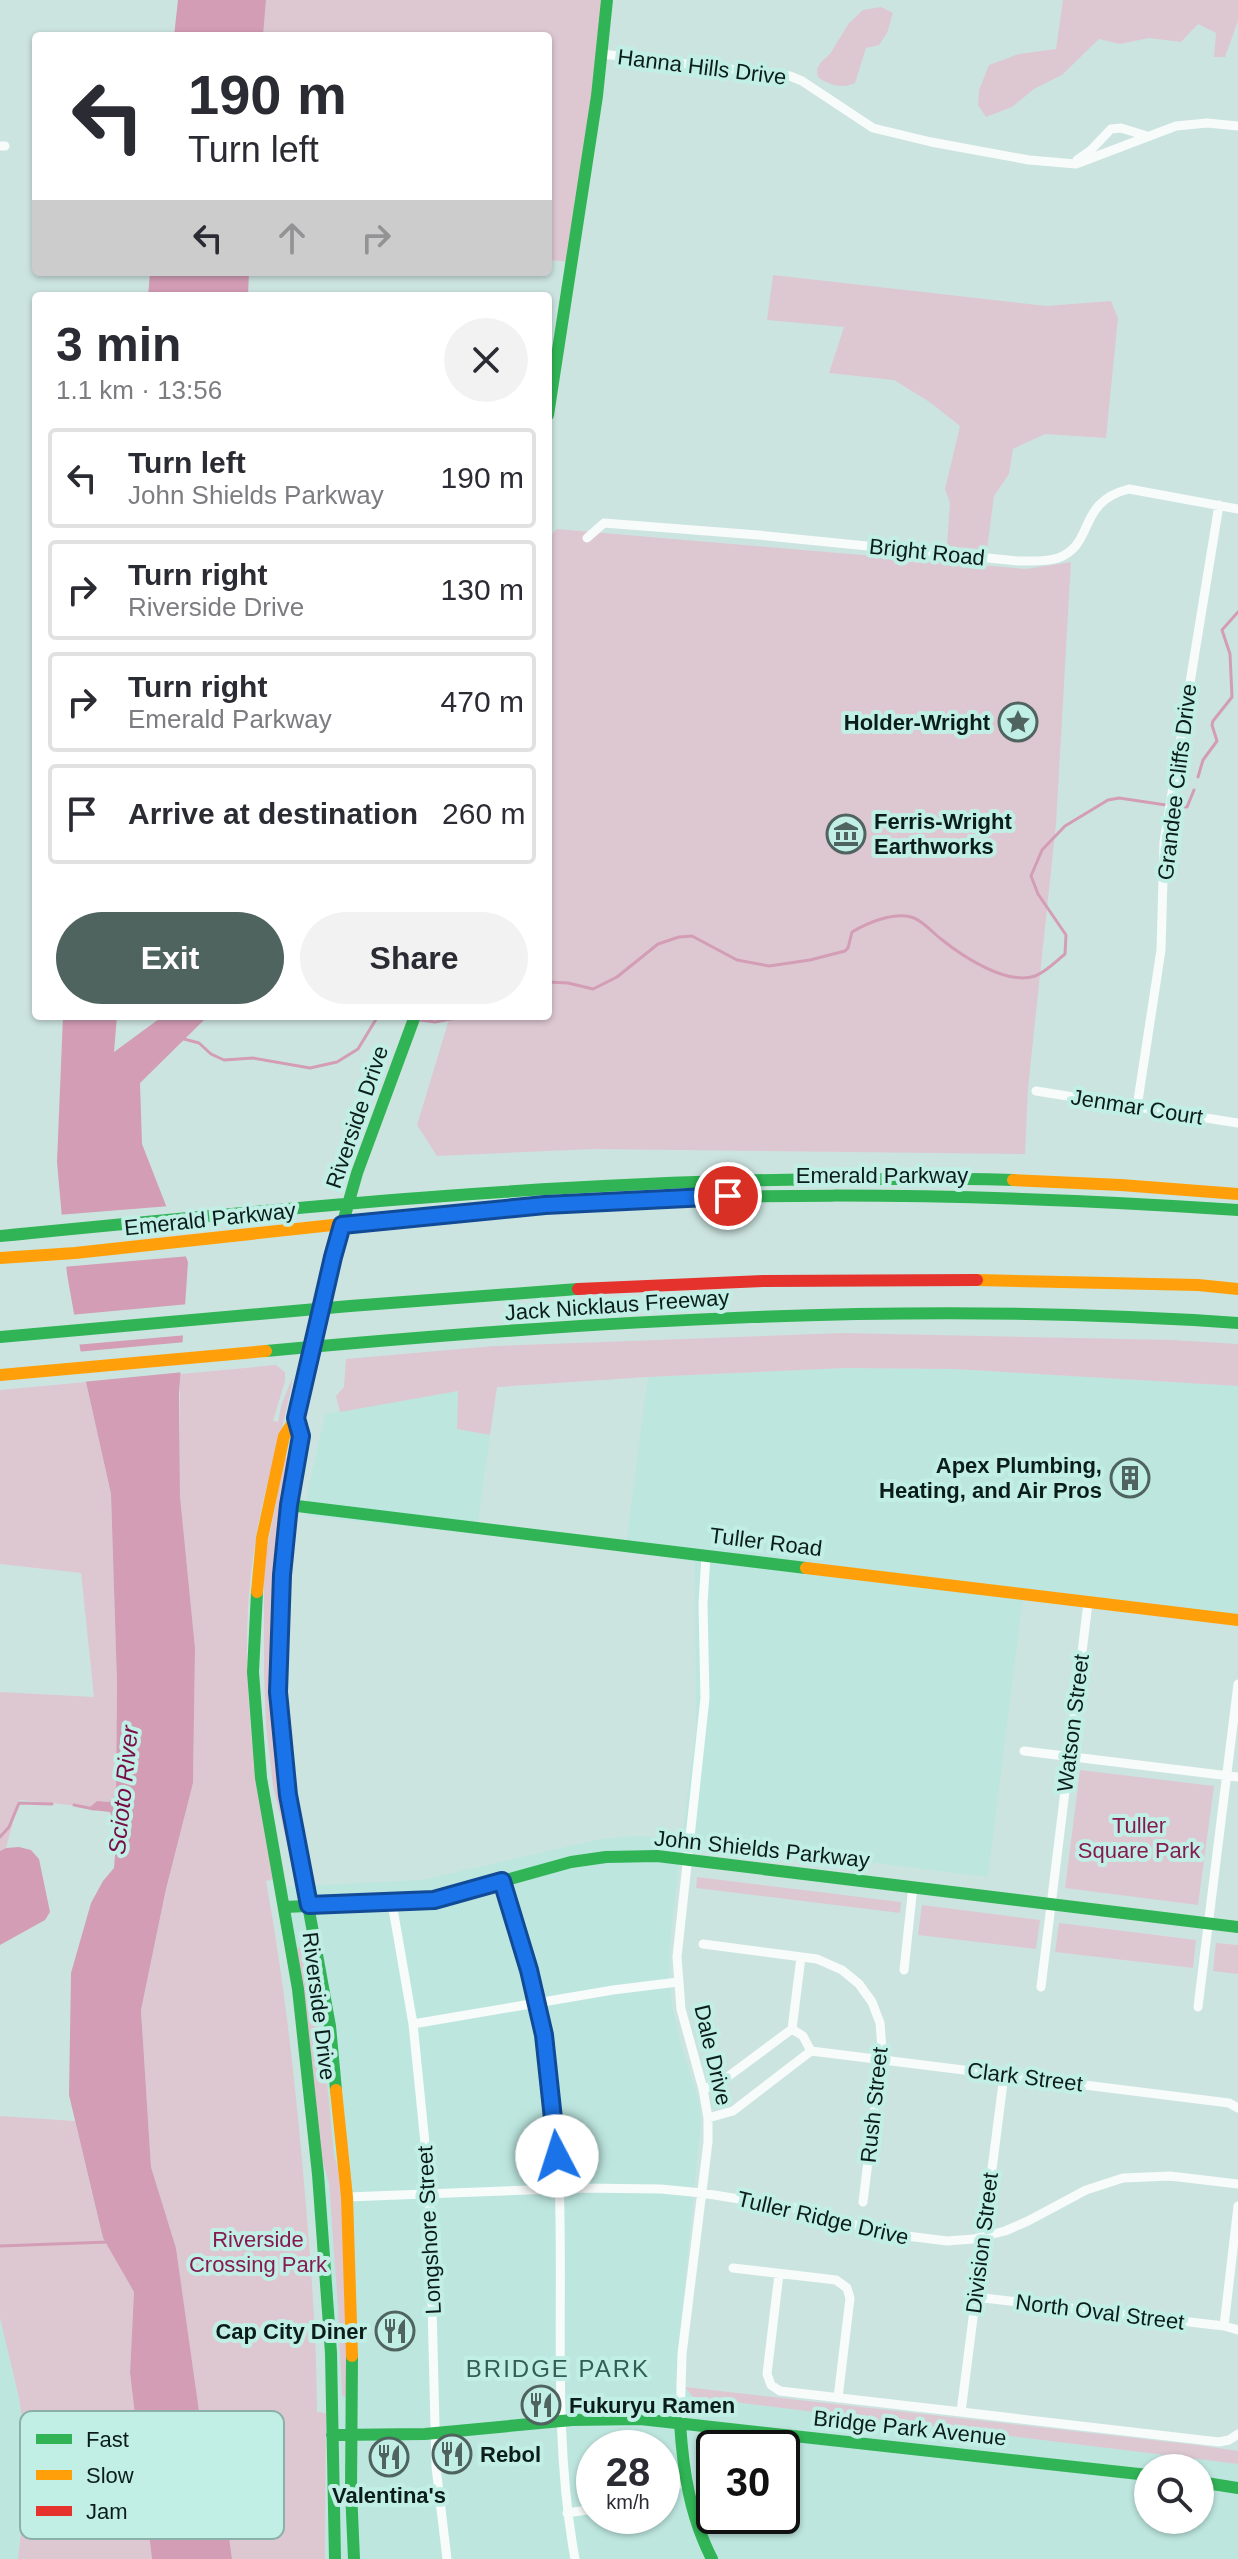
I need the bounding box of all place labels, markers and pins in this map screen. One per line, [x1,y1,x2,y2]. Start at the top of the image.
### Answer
place icon: Holder-Wright [997,701,1039,743]
place label: Holder-Wright [844,710,991,735]
place label: Ferris-Wright Earthworks [874,809,1012,859]
museum icon: Ferris-Wright Earthworks [825,813,867,855]
pin [694,1162,762,1230]
place label: Apex Plumbing, Heating, and Air Pros [879,1453,1102,1503]
building icon: Apex Plumbing, Heating, and Air Pros [1109,1457,1151,1499]
restaurant icon: Cap City Diner [374,2310,416,2352]
place label: Cap City Diner [215,2319,367,2344]
restaurant icon: Fukuryu Ramen [520,2384,562,2426]
place label: Fukuryu Ramen [569,2393,735,2418]
restaurant icon: Rebol [431,2433,473,2475]
restaurant icon: Valentina's [368,2436,410,2478]
place label: Rebol [480,2442,541,2467]
place label: Valentina's [332,2483,446,2508]

